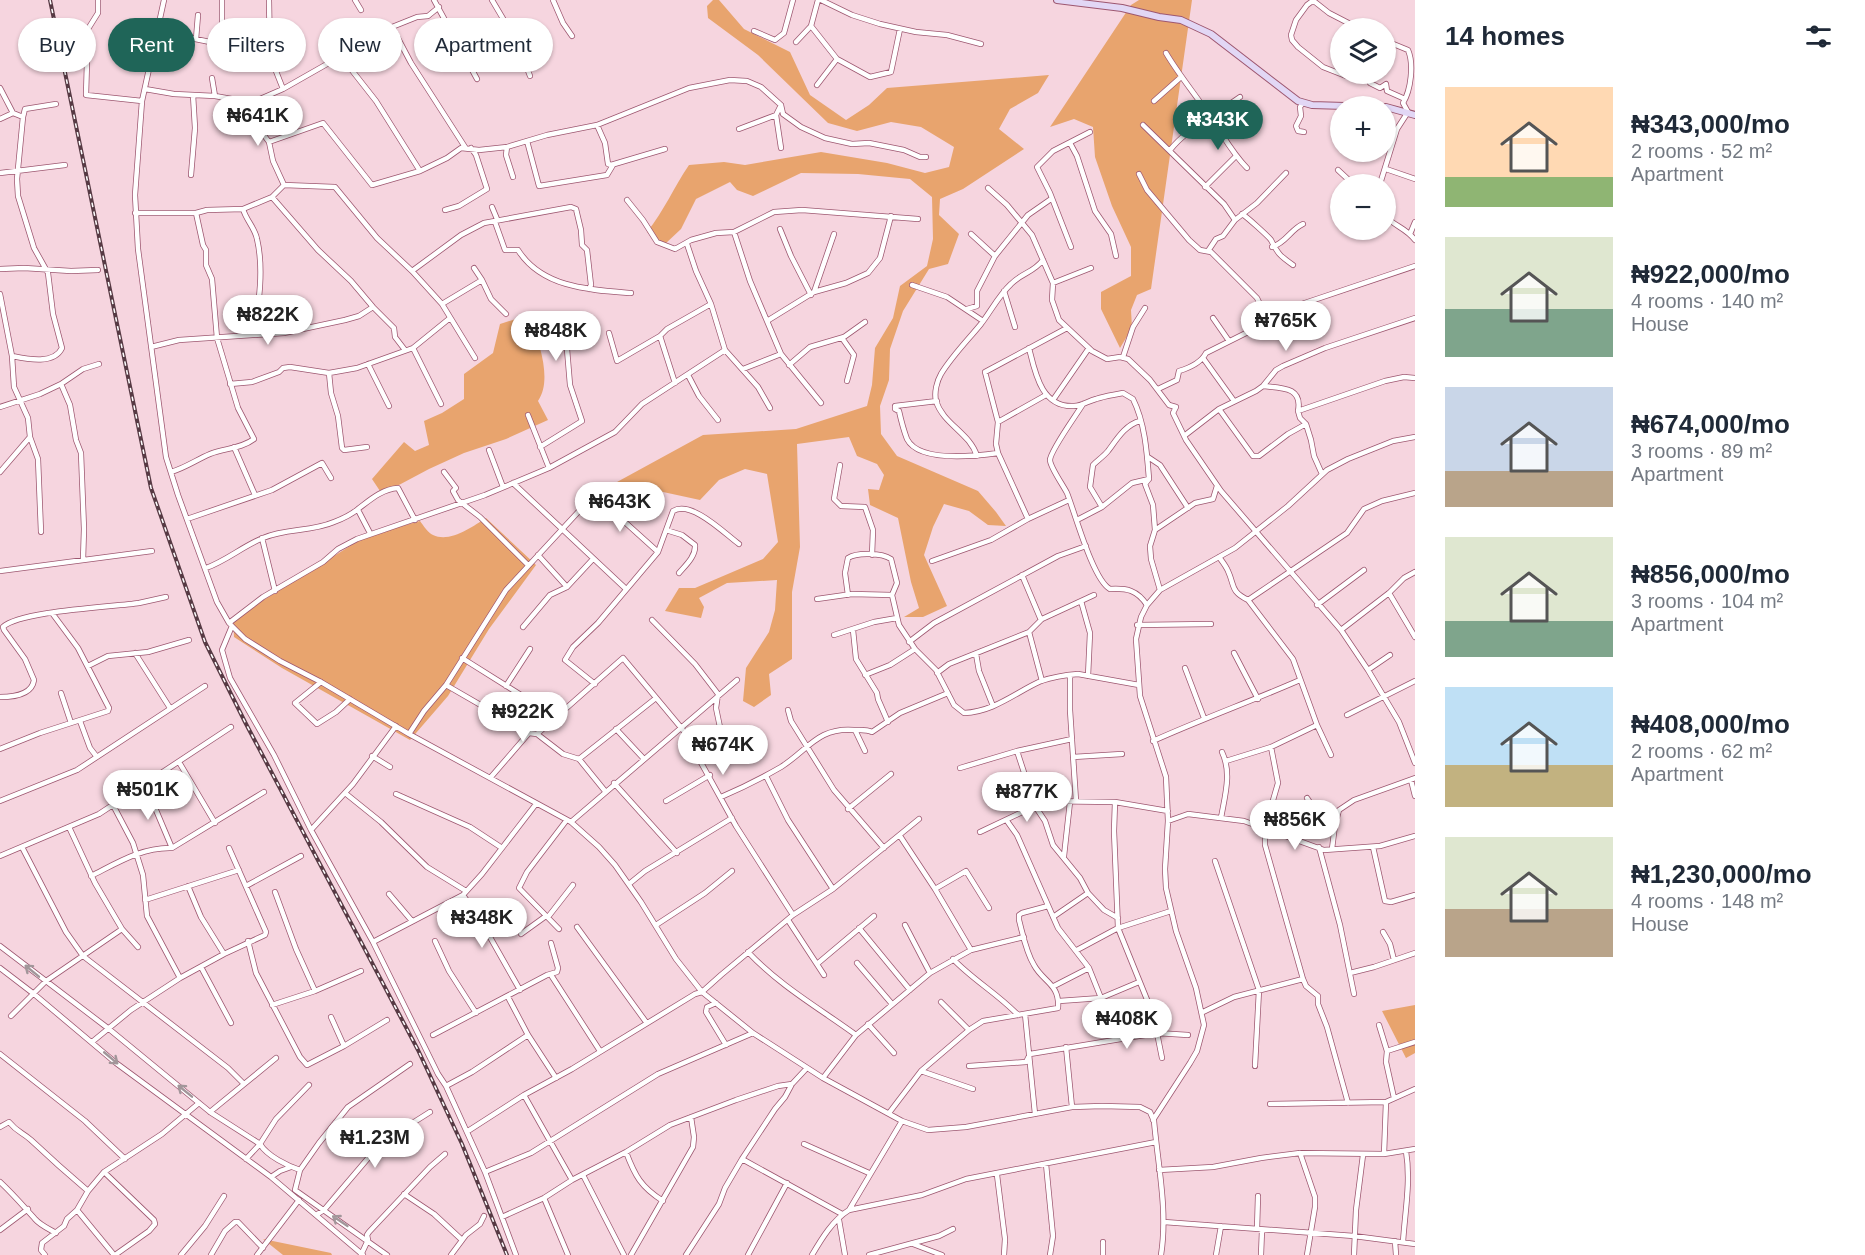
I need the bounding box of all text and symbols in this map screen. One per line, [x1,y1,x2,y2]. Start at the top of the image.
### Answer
chip: Buy [18,18,96,72]
chip: Rent [108,18,195,72]
chip: Filters [207,18,306,72]
chip: New [318,18,402,72]
chip: Apartment [414,18,553,72]
map controls [1330,18,1396,240]
button: layers [1330,18,1396,84]
icon: filters [1802,20,1835,53]
text: 14 homes [1445,21,1565,51]
pin: ₦641K [216,96,300,147]
button: + [1330,96,1396,162]
pin: ₦343K [1176,100,1260,151]
text: ₦641K [227,104,289,126]
text: ₦343K [1187,108,1249,130]
text: ₦343,000/mo [1631,109,1790,139]
icon: home [1493,111,1565,183]
text: 2 rooms · 52 m² [1631,140,1772,162]
text: Apartment [1631,163,1723,185]
button: − [1330,174,1396,240]
text: ₦922,000/mo [1631,259,1790,289]
icon: home [1493,261,1565,333]
text: 4 rooms · 140 m² [1631,290,1783,312]
pin: ₦822K [226,295,310,346]
pin: ₦765K [1244,301,1328,352]
text: ₦822K [237,303,299,325]
text: ₦765K [1255,309,1317,331]
pin: ₦848K [514,311,598,362]
text: House [1631,313,1689,335]
text: ₦848K [525,319,587,341]
text: ₦674,000/mo [1631,409,1790,439]
icon: home [1493,411,1565,483]
text: 3 rooms · 89 m² [1631,440,1772,462]
text: Apartment [1631,463,1723,485]
pin: ₦643K [578,482,662,533]
text: ₦643K [589,490,651,512]
text: ₦856,000/mo [1631,559,1790,589]
icon: home [1493,561,1565,633]
text: 3 rooms · 104 m² [1631,590,1783,612]
text: Apartment [1631,613,1723,635]
pin: ₦922K [481,692,565,743]
text: ₦922K [492,700,554,722]
text: ₦408,000/mo [1631,709,1790,739]
icon: home [1493,711,1565,783]
pin: ₦674K [681,725,765,776]
text: ₦674K [692,733,754,755]
text: 2 rooms · 62 m² [1631,740,1772,762]
text: Apartment [1631,763,1723,785]
pin: ₦501K [106,770,190,821]
pin: ₦877K [985,772,1069,823]
text: ₦501K [117,778,179,800]
text: ₦877K [996,780,1058,802]
pin: ₦856K [1253,800,1337,851]
text: ₦856K [1264,808,1326,830]
text: ₦1,230,000/mo [1631,859,1812,889]
icon: home [1493,861,1565,933]
text: 4 rooms · 148 m² [1631,890,1783,912]
pin: ₦348K [440,898,524,949]
text: ₦348K [451,906,513,928]
text: House [1631,913,1689,935]
one-way arrow [24,965,40,978]
pin: ₦408K [1085,999,1169,1050]
text: ₦408K [1096,1007,1158,1029]
one-way arrow [103,1051,118,1065]
one-way arrow [177,1085,193,1098]
pin: ₦1.23M [326,1118,424,1169]
text: ₦1.23M [340,1126,410,1148]
one-way arrow [332,1215,348,1227]

